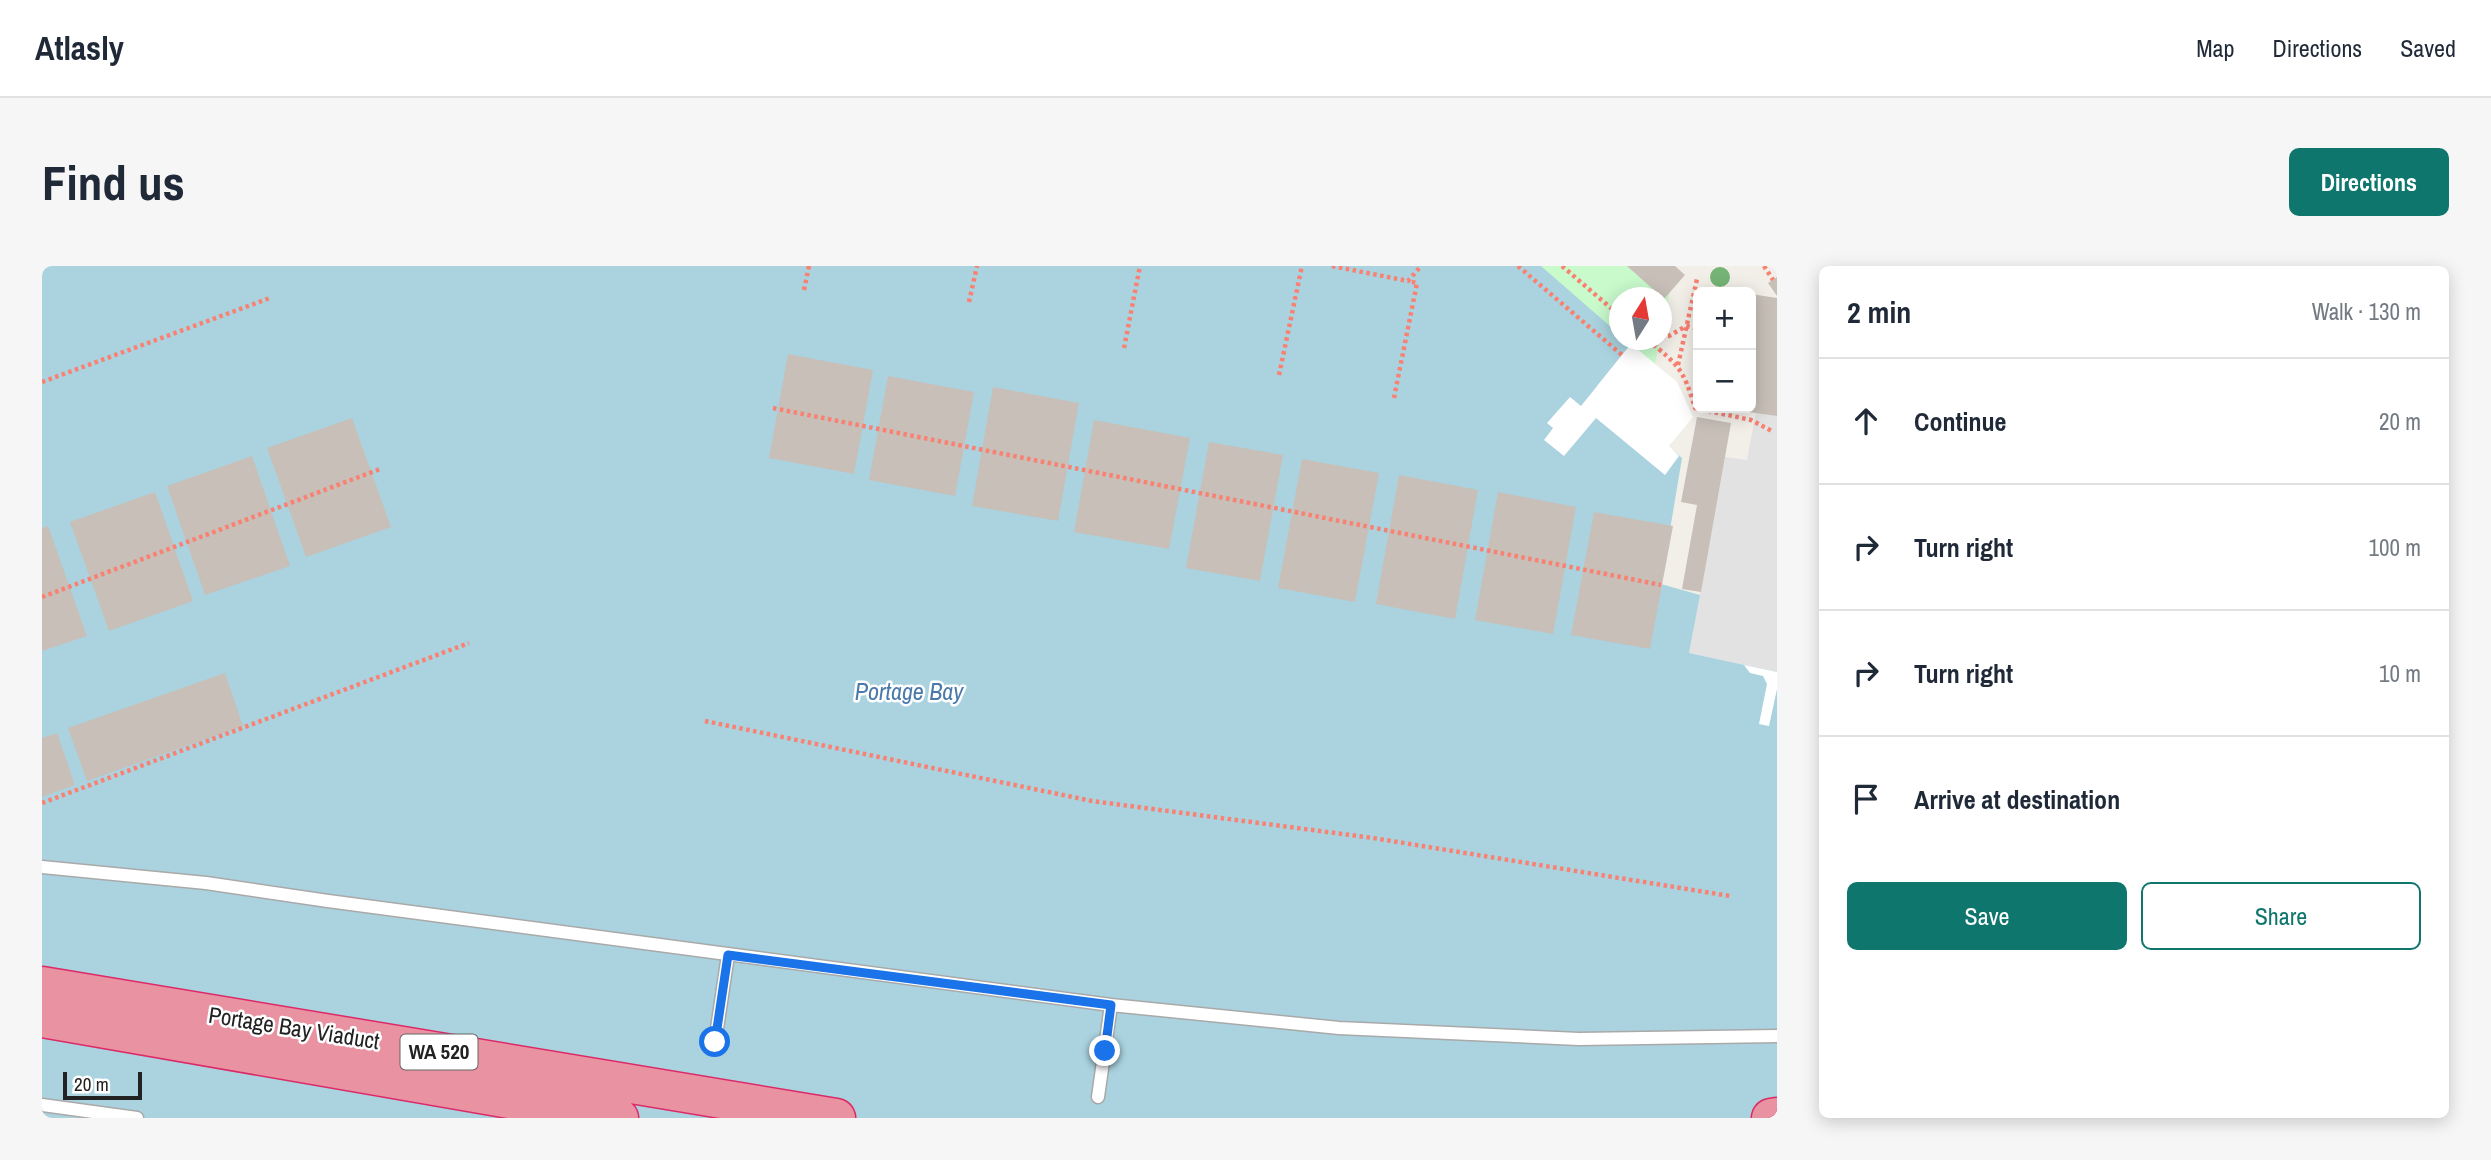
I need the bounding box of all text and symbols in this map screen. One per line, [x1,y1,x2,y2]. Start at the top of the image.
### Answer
text: Atlasly [35,26,124,70]
text: Map [2196,32,2234,64]
text: Directions [2272,32,2362,64]
text: Saved [2400,32,2456,64]
button: Directions [2289,148,2449,216]
text: Find us [42,149,185,215]
north arrow [1609,287,1672,350]
map controls [1693,287,1756,413]
button: + [1693,287,1756,350]
text: 2 min [1847,292,1911,332]
text: Walk · 130 m [2312,296,2421,327]
button: − [1693,350,1756,413]
icon: ahead [1847,402,1885,440]
text: Continue [1914,404,2006,439]
text: 20 m [2379,406,2421,437]
icon: right [1847,528,1885,566]
text: Turn right [1914,530,2013,565]
text: 100 m [2369,532,2421,563]
icon: right [1847,654,1885,692]
text: Turn right [1914,656,2013,691]
text: 10 m [2379,658,2421,689]
water label: Portage Bay [855,675,964,707]
icon: arrive [1847,780,1885,818]
text: Arrive at destination [1914,782,2120,817]
button: Save [1847,882,2127,950]
button: Share [2141,882,2421,950]
street label: Portage Bay Viaduct [206,999,382,1056]
route start [699,1026,730,1057]
road number: WA 520 [400,1034,478,1070]
route end [1089,1035,1120,1066]
scale bar [63,1069,142,1101]
text: 20 m [74,1071,109,1097]

